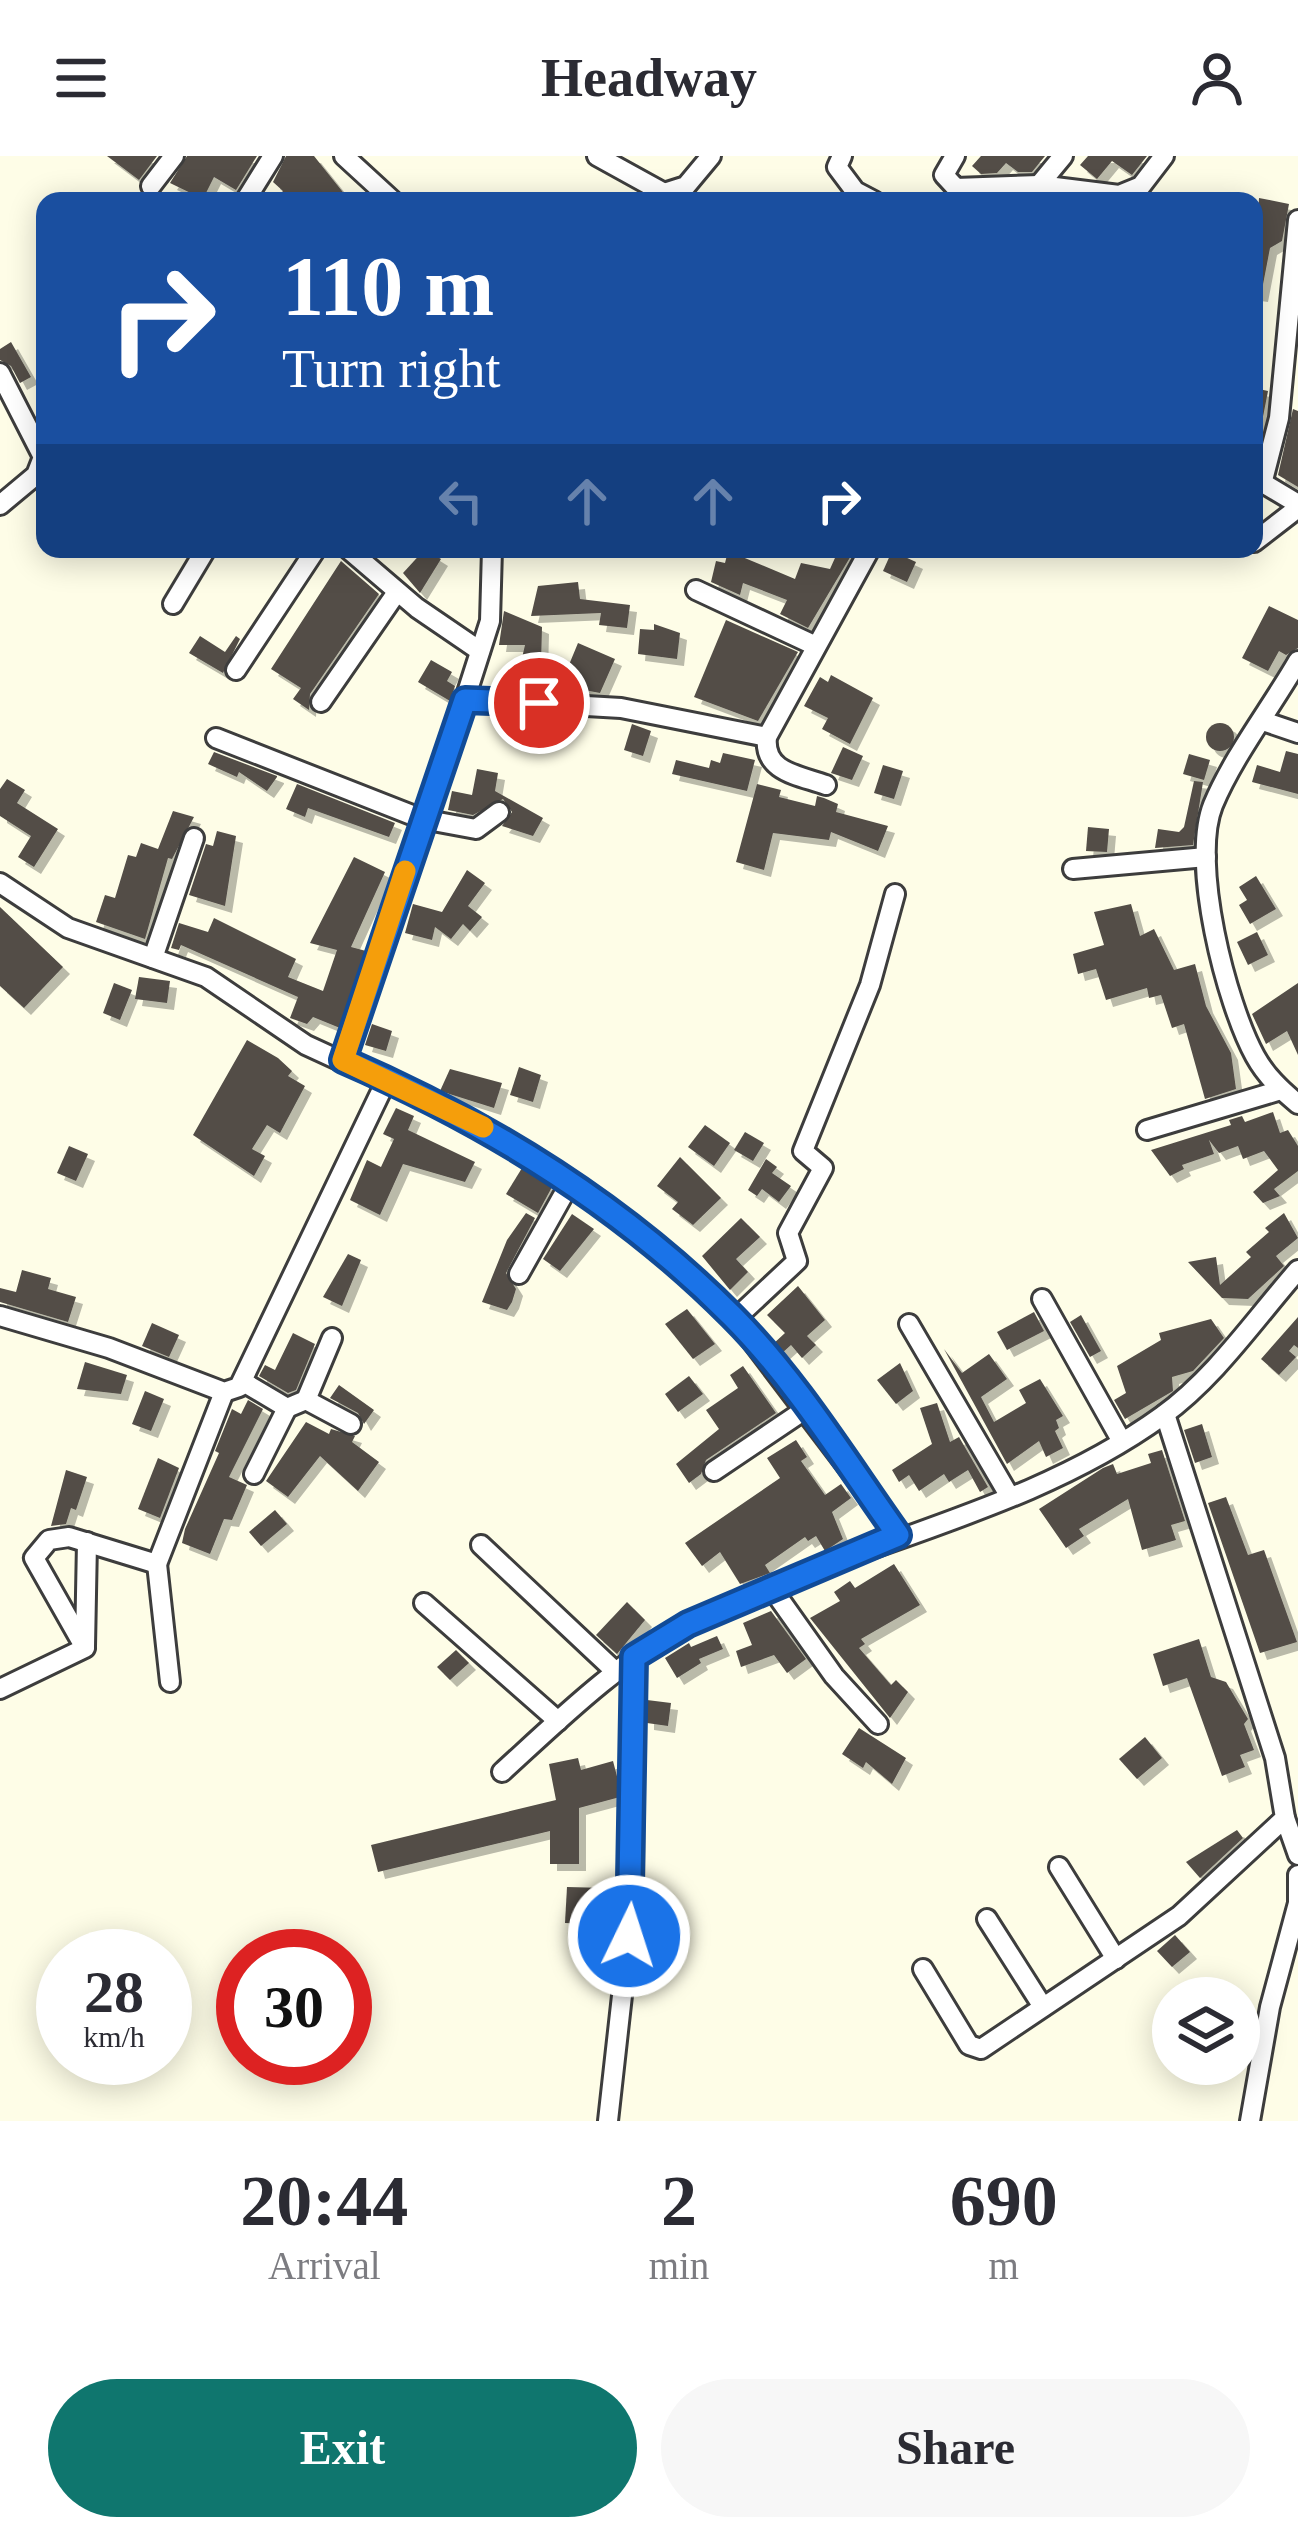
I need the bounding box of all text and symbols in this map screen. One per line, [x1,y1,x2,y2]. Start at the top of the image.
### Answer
icon: menu [48,45,114,111]
icon: person [1184,45,1250,111]
text: Headway [541,48,757,108]
icon: right [84,240,240,396]
text: 110 m [282,240,494,333]
text: Turn right [282,339,501,399]
icon: left [428,468,494,534]
icon: ahead [554,468,620,534]
icon: ahead [680,468,746,534]
icon: right [806,468,872,534]
pin [488,652,590,754]
icon: arrive [506,670,572,736]
position arrow [566,1873,692,1999]
speed limit sign: 30 [216,1929,372,2085]
text: 28 [84,1959,144,2025]
map controls [1152,1977,1260,2085]
button: layers [1152,1977,1260,2085]
text: km/h [83,2020,145,2053]
text: 20:44 [240,2161,408,2241]
text: 2 [661,2161,697,2241]
text: 690 [950,2161,1058,2241]
text: Arrival [268,2244,381,2287]
text: min [649,2244,709,2287]
text: m [988,2244,1019,2287]
button: Exit [48,2379,637,2517]
button: Share [661,2379,1250,2517]

